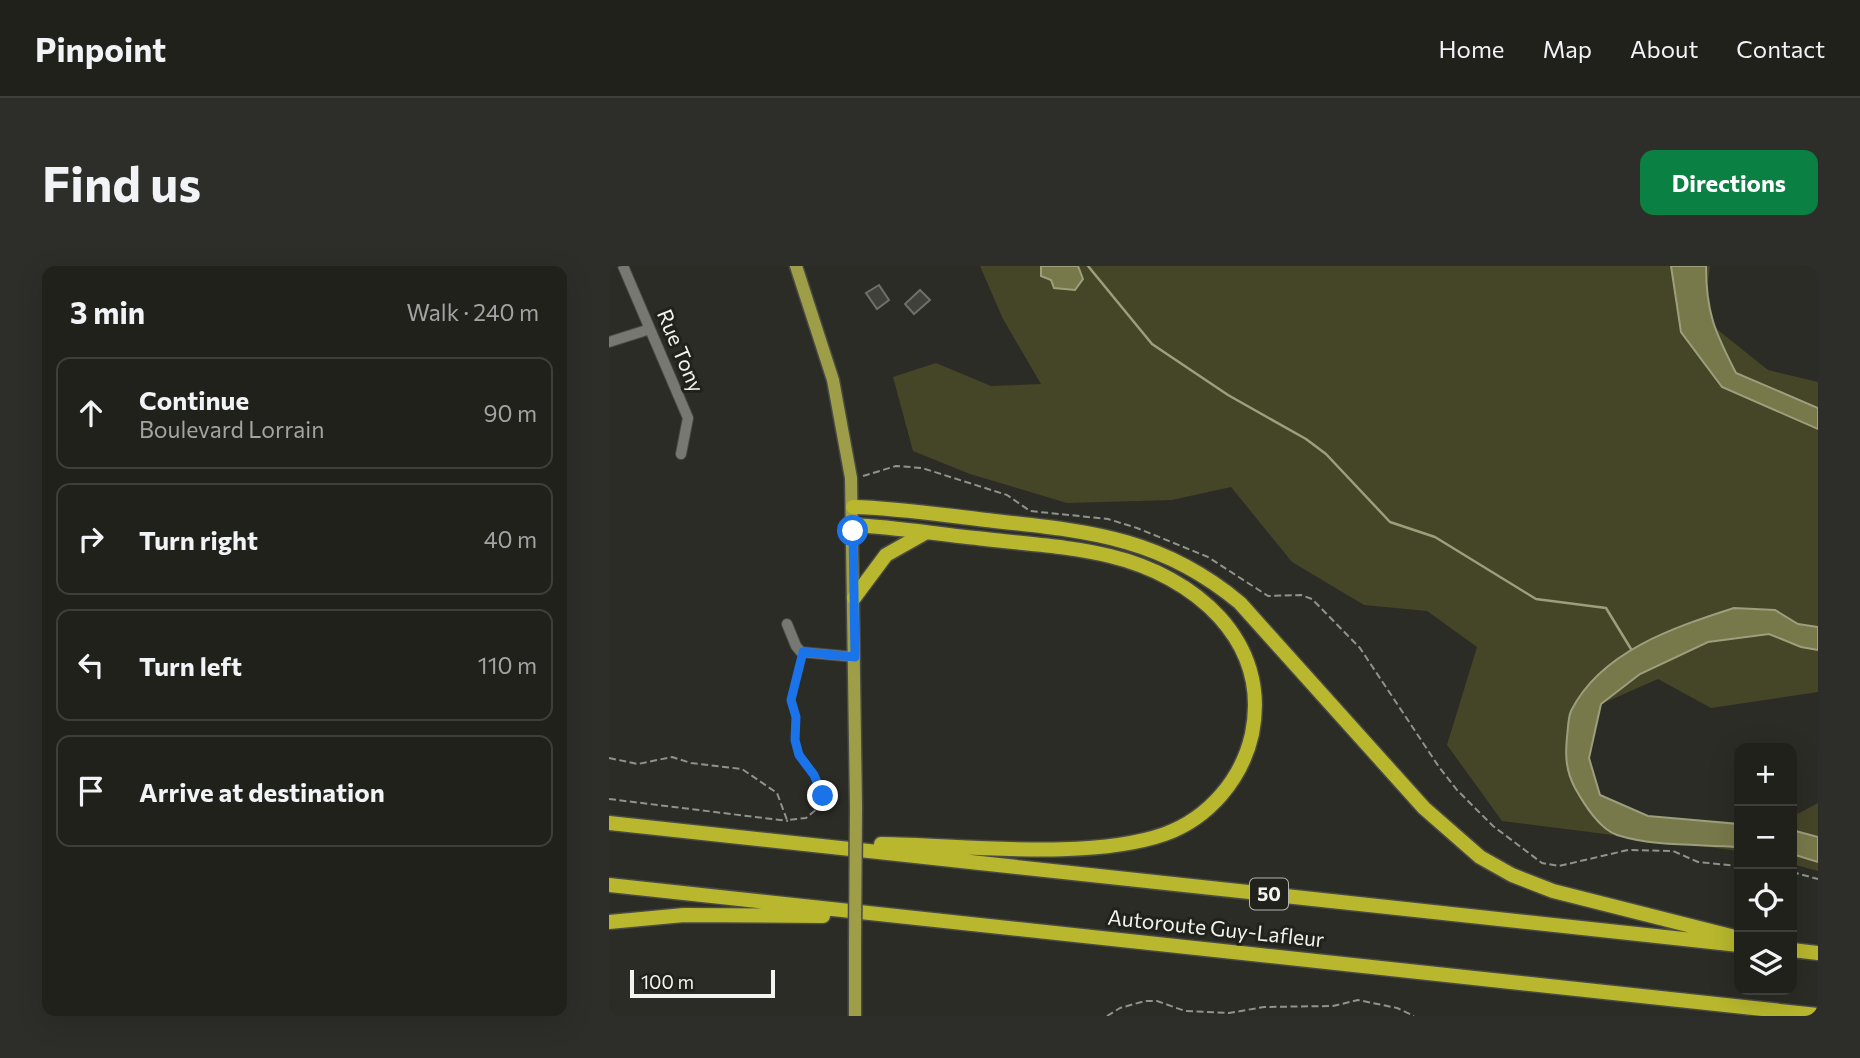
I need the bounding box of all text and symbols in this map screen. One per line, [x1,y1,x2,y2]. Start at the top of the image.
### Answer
text: Pinpoint [35,28,166,69]
text: Home [1439,34,1505,63]
text: Map [1543,34,1592,63]
text: About [1630,34,1698,63]
text: Contact [1736,34,1825,63]
button: Directions [1640,150,1818,215]
text: Find us [42,152,201,212]
text: 3 min [70,293,145,330]
text: Walk · 240 m [407,298,539,326]
street label: Rue Tony [653,305,710,396]
text: Continue [139,384,249,415]
icon: ahead [72,394,110,432]
text: 90 m [484,399,537,427]
text: Boulevard Lorrain [139,415,324,443]
route start [837,515,868,546]
icon: right [72,520,110,558]
text: Turn right [139,524,258,555]
text: 40 m [484,525,537,553]
icon: left [72,646,110,684]
text: Turn left [139,650,242,681]
text: 110 m [478,651,537,679]
map controls [1734,743,1797,995]
button: + [1734,743,1797,806]
icon: arrive [72,772,110,810]
text: Arrive at destination [139,776,385,807]
route end [807,780,838,811]
button: − [1734,806,1797,869]
button: locate [1734,869,1797,932]
road number: 50 [1250,878,1288,909]
street label: Autoroute Guy-Lafleur [1107,904,1326,951]
button: layers [1734,932,1797,995]
scale bar [630,967,775,999]
text: 100 m [641,970,694,993]

